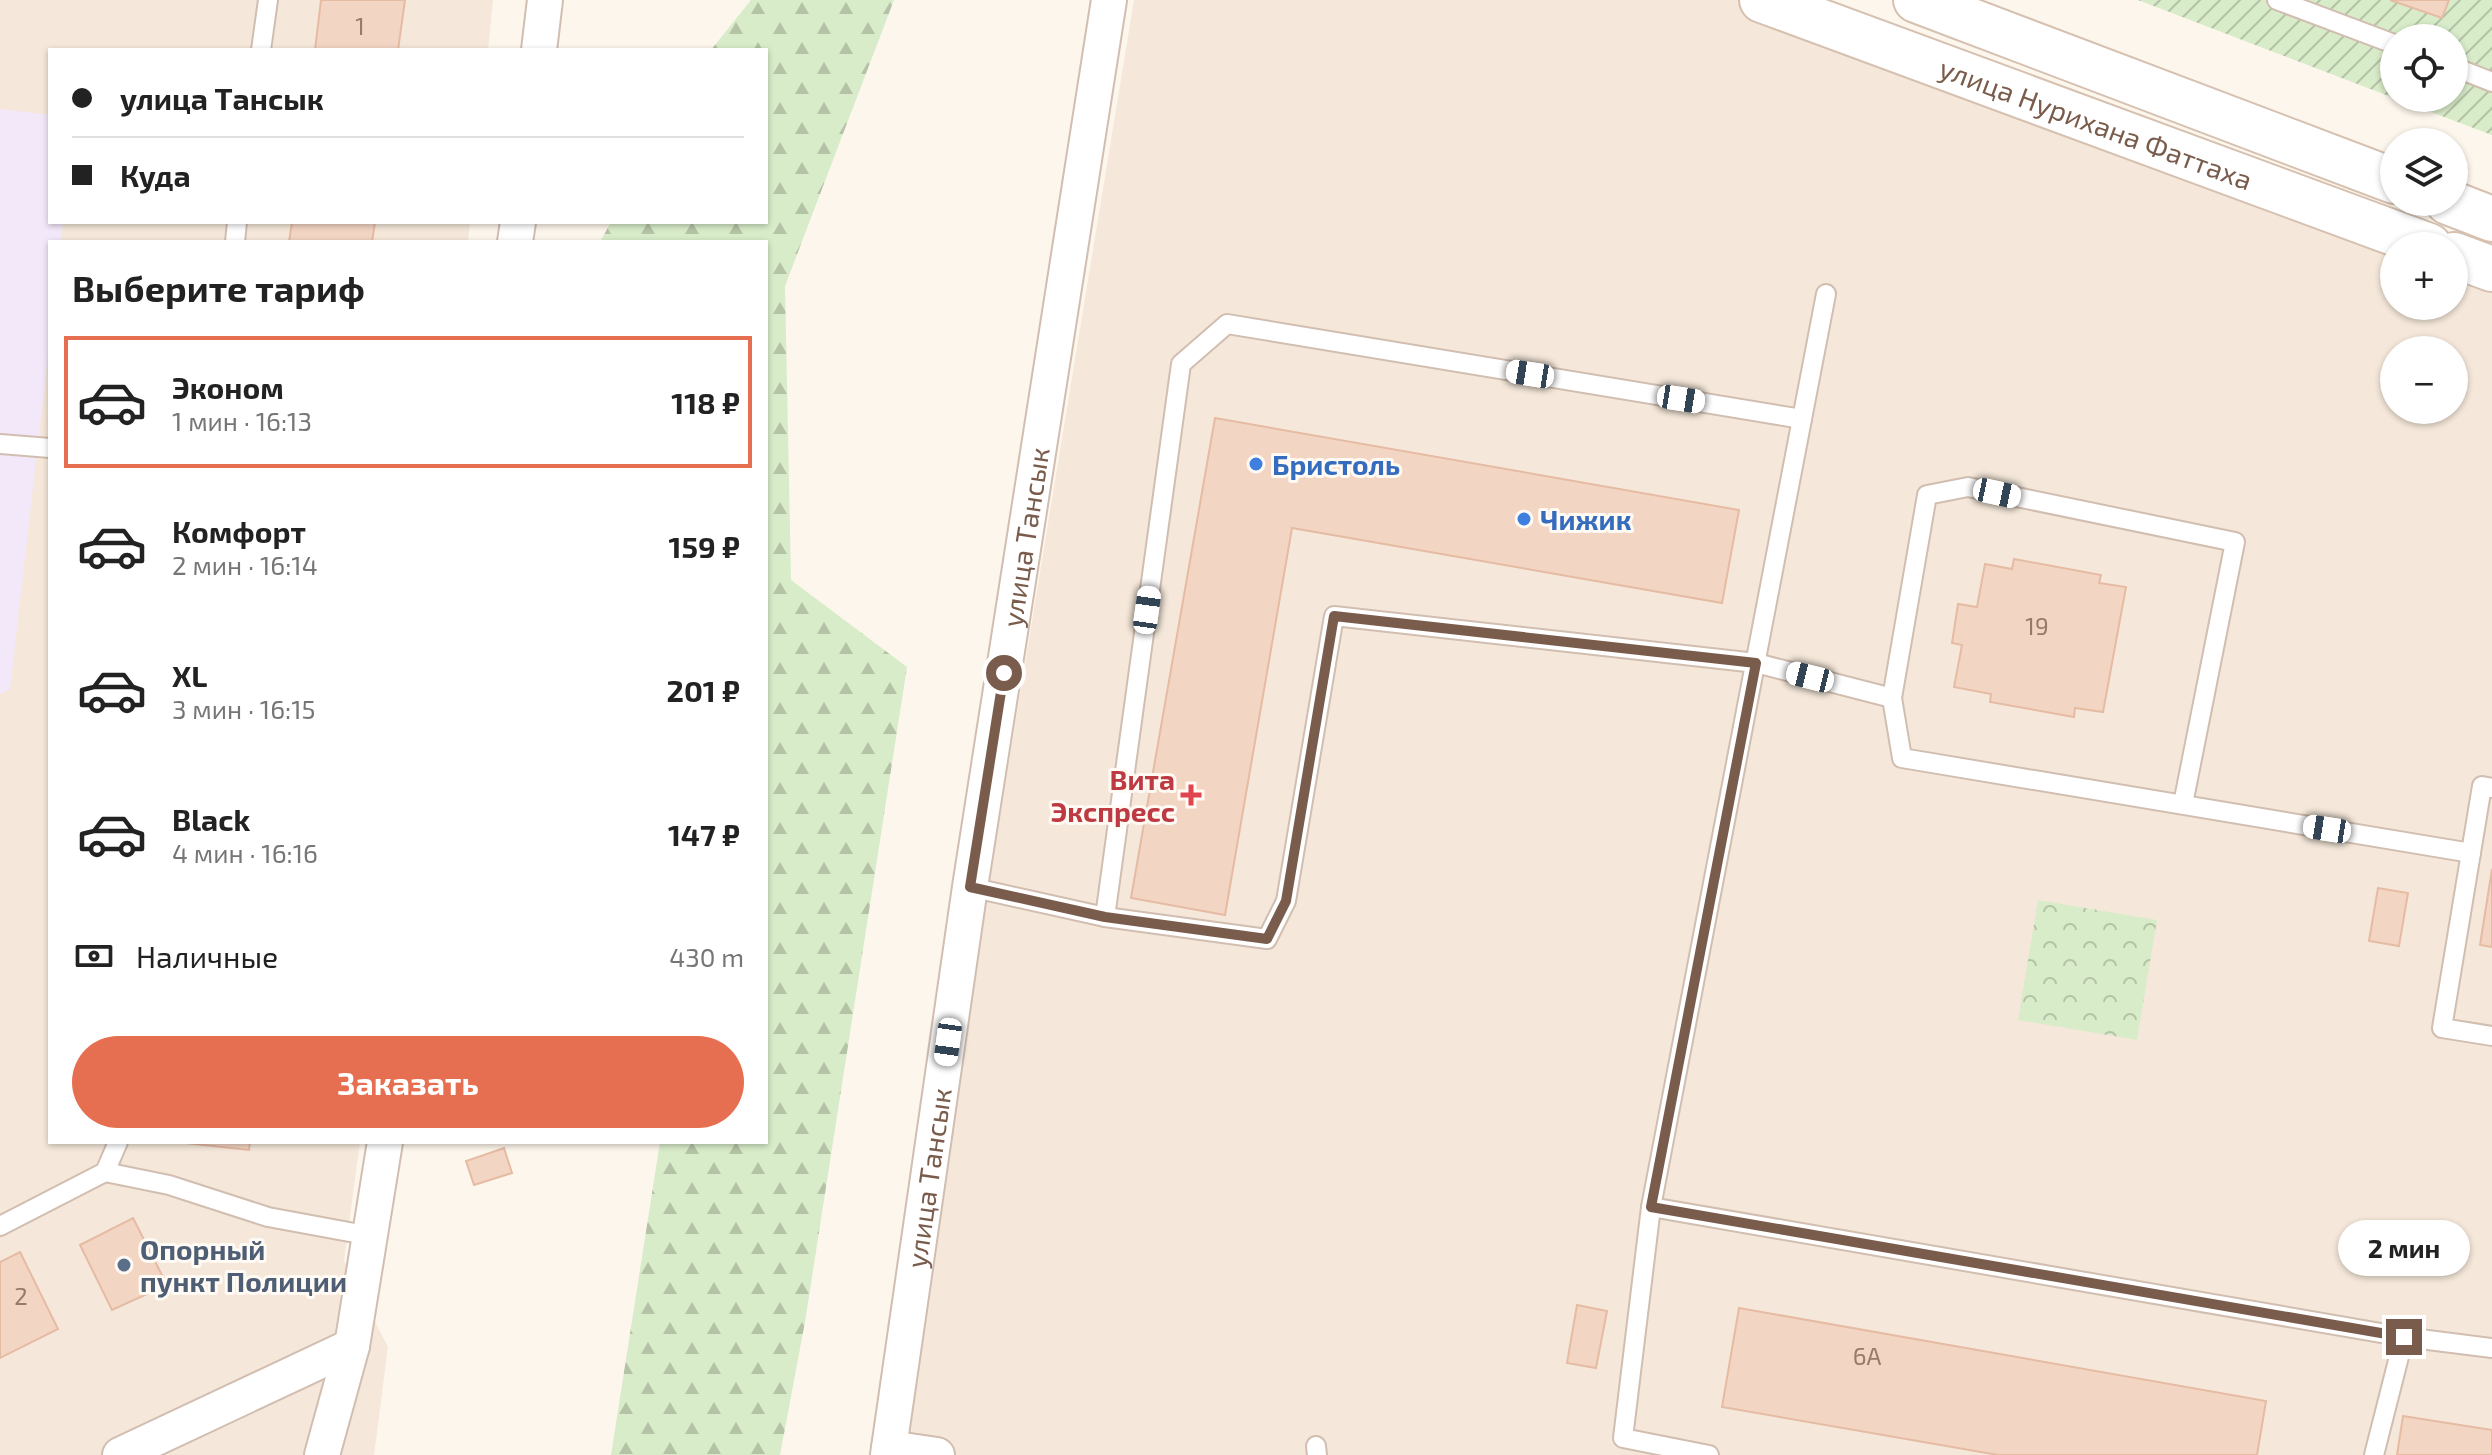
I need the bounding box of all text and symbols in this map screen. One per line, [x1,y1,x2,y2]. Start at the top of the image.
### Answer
house number: 1 [355,11,365,40]
map controls [2380,24,2468,424]
button: locate [2380,24,2468,112]
street label: улица Нурихана Фаттаха [1935,50,2257,196]
text: улица Тансык [120,80,324,116]
button: layers [2380,128,2468,216]
text: Куда [120,157,191,193]
button: + [2380,232,2468,320]
text: Выберите тариф [72,266,365,309]
button: − [2380,336,2468,424]
car [1504,358,1556,390]
icon: car [76,366,148,438]
text: Эконом [172,369,284,405]
car [1655,383,1707,415]
text: 118 ₽ [671,384,740,420]
text: 1 мин · 16:13 [172,405,312,436]
street label: улица Тансык [994,445,1056,629]
place label: Бристоль [1272,447,1400,481]
marker: Бристоль [1247,455,1265,473]
car [1971,476,2023,510]
place label: Чижик [1540,502,1632,536]
icon: car [76,510,148,582]
marker: Чижик [1515,510,1533,528]
text: Комфорт [172,513,306,549]
text: 159 ₽ [669,528,740,564]
text: 2 мин · 16:14 [172,549,318,580]
car [1132,585,1162,635]
house number: 19 [2025,611,2049,640]
icon: car [76,654,148,726]
route start [986,655,1022,691]
text: XL [172,657,207,693]
car [1784,660,1836,694]
text: 201 ₽ [666,672,740,708]
text: 3 мин · 16:15 [172,693,315,724]
place label: Вита Экспресс [1051,762,1175,828]
marker: Вита Экспресс [1182,786,1200,804]
icon: car [76,798,148,870]
text: Black [172,801,250,837]
car [2301,813,2353,845]
text: 147 ₽ [668,816,740,852]
text: 4 мин · 16:16 [172,837,318,868]
icon: cash [72,934,116,978]
text: Наличные [136,938,278,974]
text: 430 m [669,941,744,972]
car [933,1017,963,1067]
button: Заказать [72,1036,744,1128]
street label: улица Тансык [898,1086,958,1270]
callout: 2 мин [2338,1221,2470,1277]
place label: Опорный пункт Полиции [140,1232,347,1298]
text: 2 мин [2368,1232,2440,1263]
marker: Опорный пункт Полиции [115,1256,133,1274]
house number: 2 [14,1281,28,1310]
route end [2386,1319,2422,1355]
house number: 6А [1853,1341,1881,1370]

